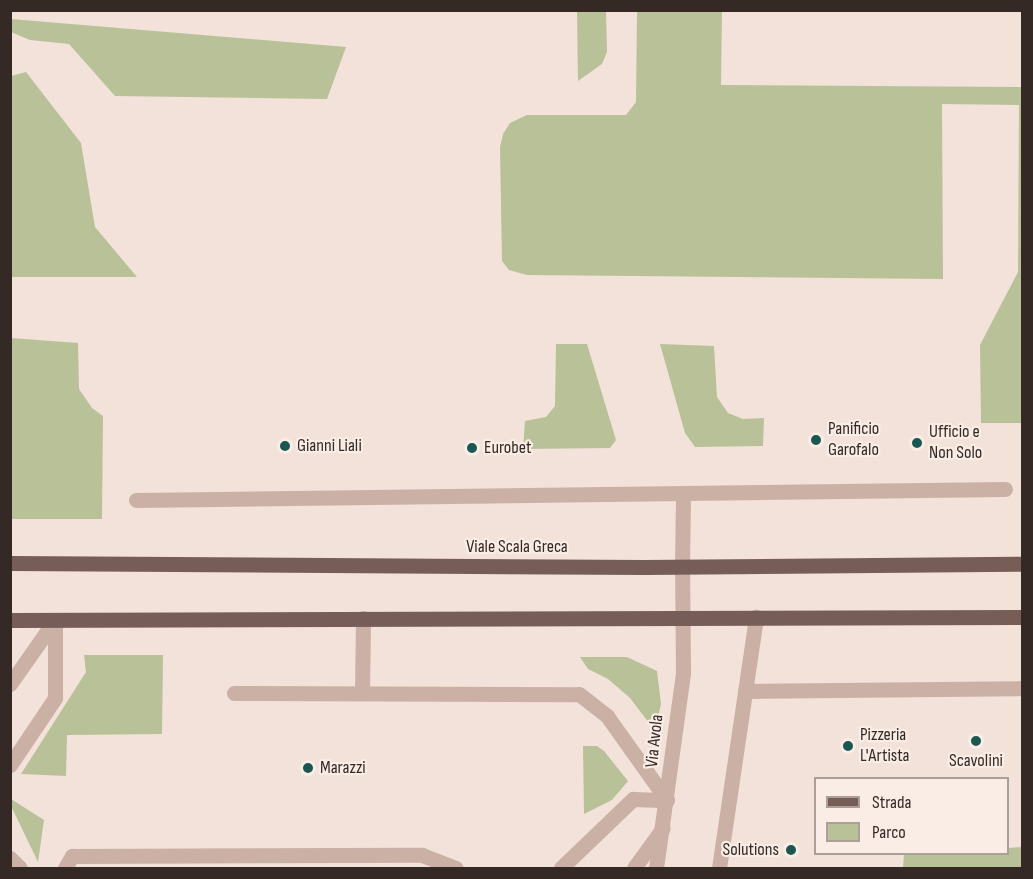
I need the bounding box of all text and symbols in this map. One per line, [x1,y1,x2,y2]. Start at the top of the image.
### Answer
place label: Panificio Garofalo [828,419,879,462]
place label: Ufficio e Non Solo [929,422,982,464]
marker: Panificio Garofalo [809,433,823,447]
place label: Gianni Liali [297,435,362,457]
marker: Ufficio e Non Solo [910,436,924,450]
place label: Eurobet [484,437,531,459]
marker: Gianni Liali [278,439,292,453]
marker: Eurobet [465,441,479,455]
street label: Viale Scala Greca [466,536,568,558]
street label: Via Avola [641,713,669,769]
place label: Pizzeria L'Artista [860,725,910,768]
marker: Scavolini [969,734,983,748]
marker: Pizzeria L'Artista [841,739,855,753]
place label: Scavolini [949,750,1003,772]
place label: Marazzi [320,757,366,779]
marker: Marazzi [301,761,315,775]
legend [814,777,1009,855]
text: Strada [872,792,911,813]
text: Parco [872,822,906,843]
place label: Solutions [722,839,779,861]
marker: Solutions [784,843,798,857]

